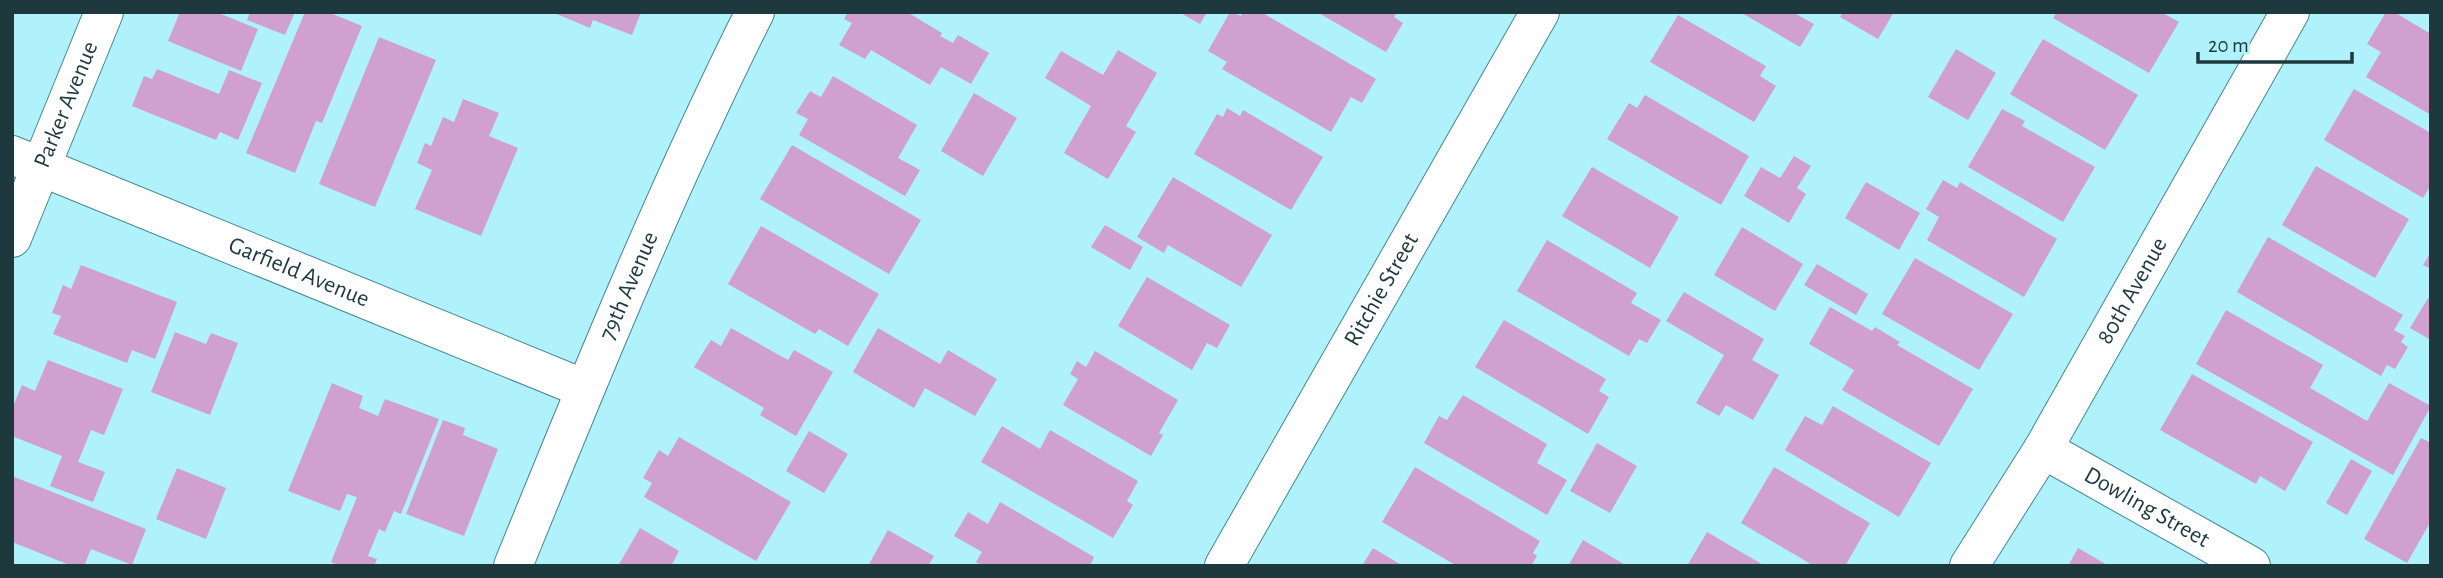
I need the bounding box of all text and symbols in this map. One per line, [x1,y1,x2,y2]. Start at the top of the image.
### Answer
scale bar [2198,21,2352,65]
text: 20 m [2208,35,2249,56]
street label: Parker Avenue [30,38,103,171]
street label: 79th Avenue [595,228,663,344]
street label: Ritchie Street [1340,229,1423,350]
street label: Garfield Avenue [225,233,373,312]
street label: 80th Avenue [2093,234,2172,348]
street label: Dowling Street [2080,463,2214,552]

